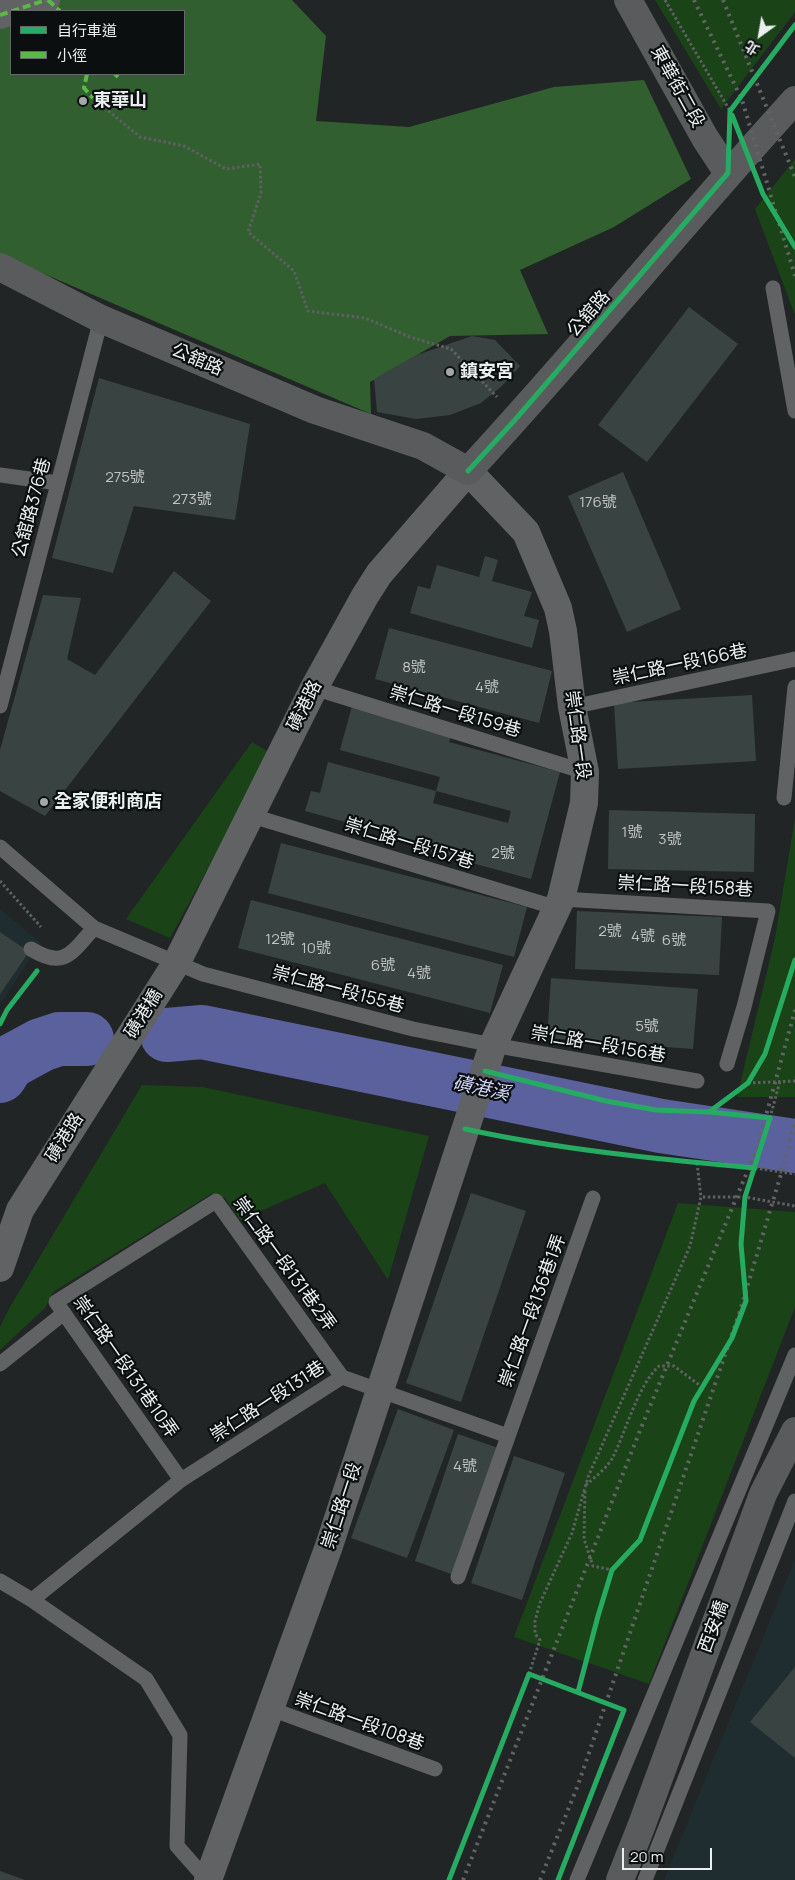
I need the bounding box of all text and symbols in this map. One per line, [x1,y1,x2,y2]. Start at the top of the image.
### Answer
legend [10,10,185,75]
north arrow [735,10,785,60]
text: 自行車道 [57,20,117,41]
text: 北 [741,36,763,60]
street label: 東華街二段 [646,42,708,132]
text: 小徑 [57,45,87,66]
place label: 東華山 [93,90,147,112]
marker: 東華山 [77,95,89,107]
street label: 公舘路 [563,287,615,341]
street label: 公舘路 [168,340,226,380]
place label: 鎮安宮 [460,361,514,383]
marker: 鎮安宮 [444,366,456,378]
street label: 公舘路376巷 [8,456,56,560]
house number: 275號 [105,469,145,487]
house number: 273號 [172,491,212,509]
house number: 176號 [579,494,617,512]
street label: 崇仁路一段166巷 [611,640,749,690]
house number: 8號 [402,659,426,677]
street label: 磺港路 [283,677,327,735]
house number: 4號 [475,679,499,697]
street label: 崇仁路一段159巷 [387,682,523,742]
street label: 崇仁路一段 [560,689,594,781]
place label: 全家便利商店 [54,791,162,813]
marker: 全家便利商店 [38,796,50,808]
street label: 崇仁路一段157巷 [342,814,476,874]
house number: 1號 [622,824,642,842]
house number: 3號 [658,831,682,849]
house number: 2號 [491,845,515,863]
street label: 崇仁路一段158巷 [617,873,753,901]
house number: 2號 [598,923,622,941]
house number: 4號 [631,928,655,946]
house number: 12號 [265,931,295,949]
house number: 6號 [662,932,686,950]
house number: 10號 [301,940,331,958]
house number: 6號 [371,957,395,975]
street label: 崇仁路一段155巷 [270,962,406,1018]
house number: 4號 [407,965,431,983]
street label: 磺港橋 [121,985,167,1043]
house number: 5號 [635,1018,659,1036]
street label: 崇仁路一段156巷 [529,1023,667,1067]
water label: 磺港溪 [451,1072,511,1106]
street label: 磺港路 [42,1109,88,1167]
street label: 崇仁路一段131巷2弄 [228,1193,340,1335]
street label: 崇仁路一段136巷1弄 [495,1232,571,1390]
street label: 崇仁路一段131巷10弄 [68,1292,182,1442]
street label: 崇仁路一段131巷 [207,1357,329,1447]
house number: 4號 [453,1458,477,1476]
street label: 崇仁路一段 [318,1460,366,1552]
street label: 西安橋 [695,1598,733,1656]
street label: 崇仁路一段108巷 [291,1689,427,1755]
scale bar [625,1838,715,1870]
text: 20 m [630,1846,663,1867]

